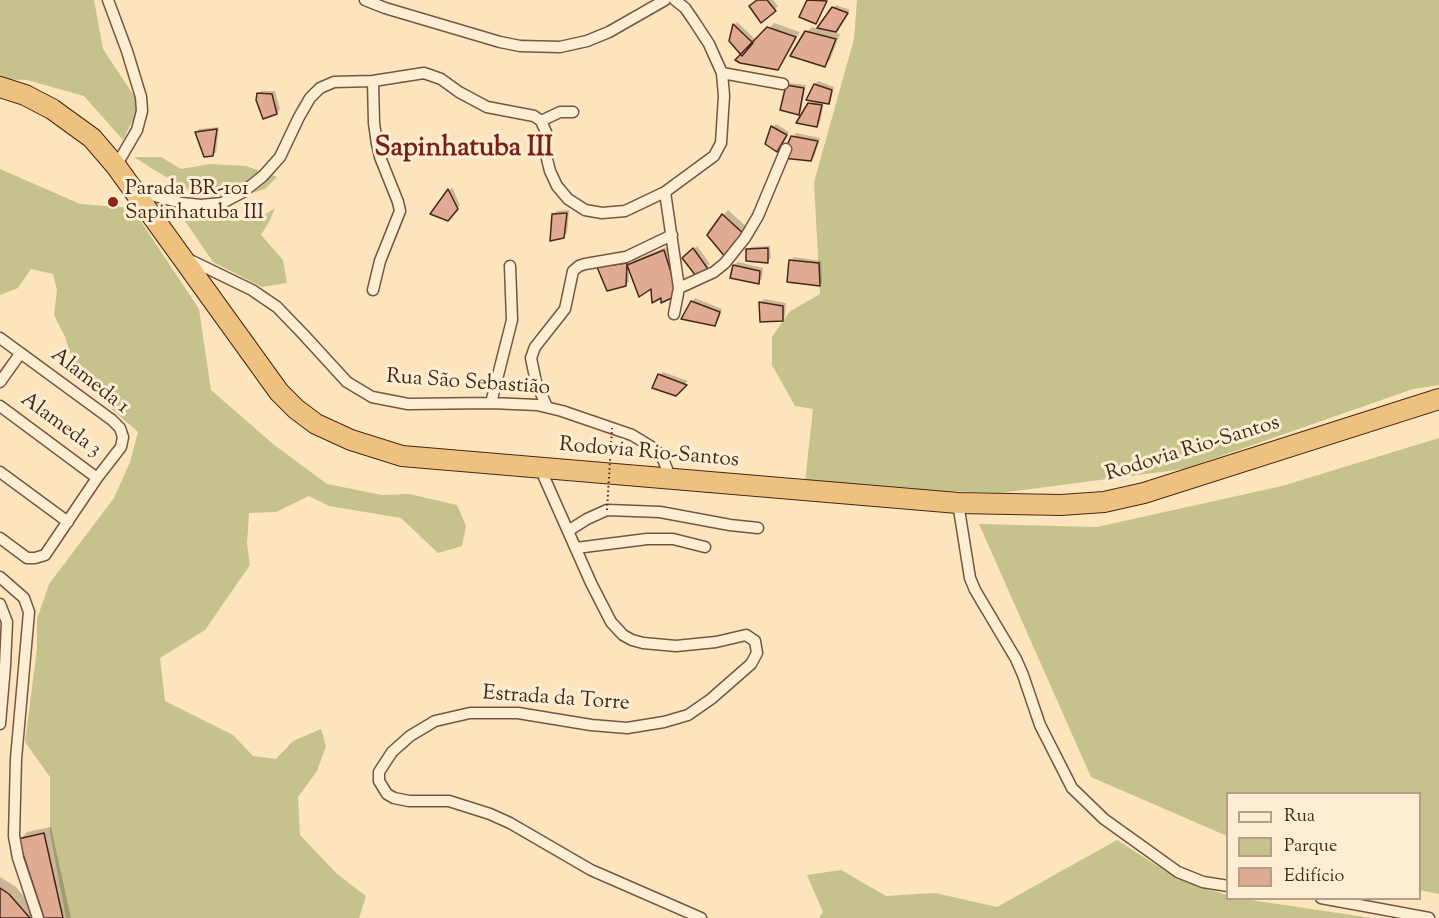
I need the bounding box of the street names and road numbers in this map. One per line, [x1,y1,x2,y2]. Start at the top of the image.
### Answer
street label: Alameda 1 [45,344,133,420]
street label: Rua São Sebastião [385,366,551,402]
street label: Alameda 3 [15,388,105,464]
street label: Rodovia Rio-Santos [1103,412,1283,488]
street label: Rodovia Rio-Santos [558,434,740,474]
street label: Estrada da Torre [482,682,630,718]

